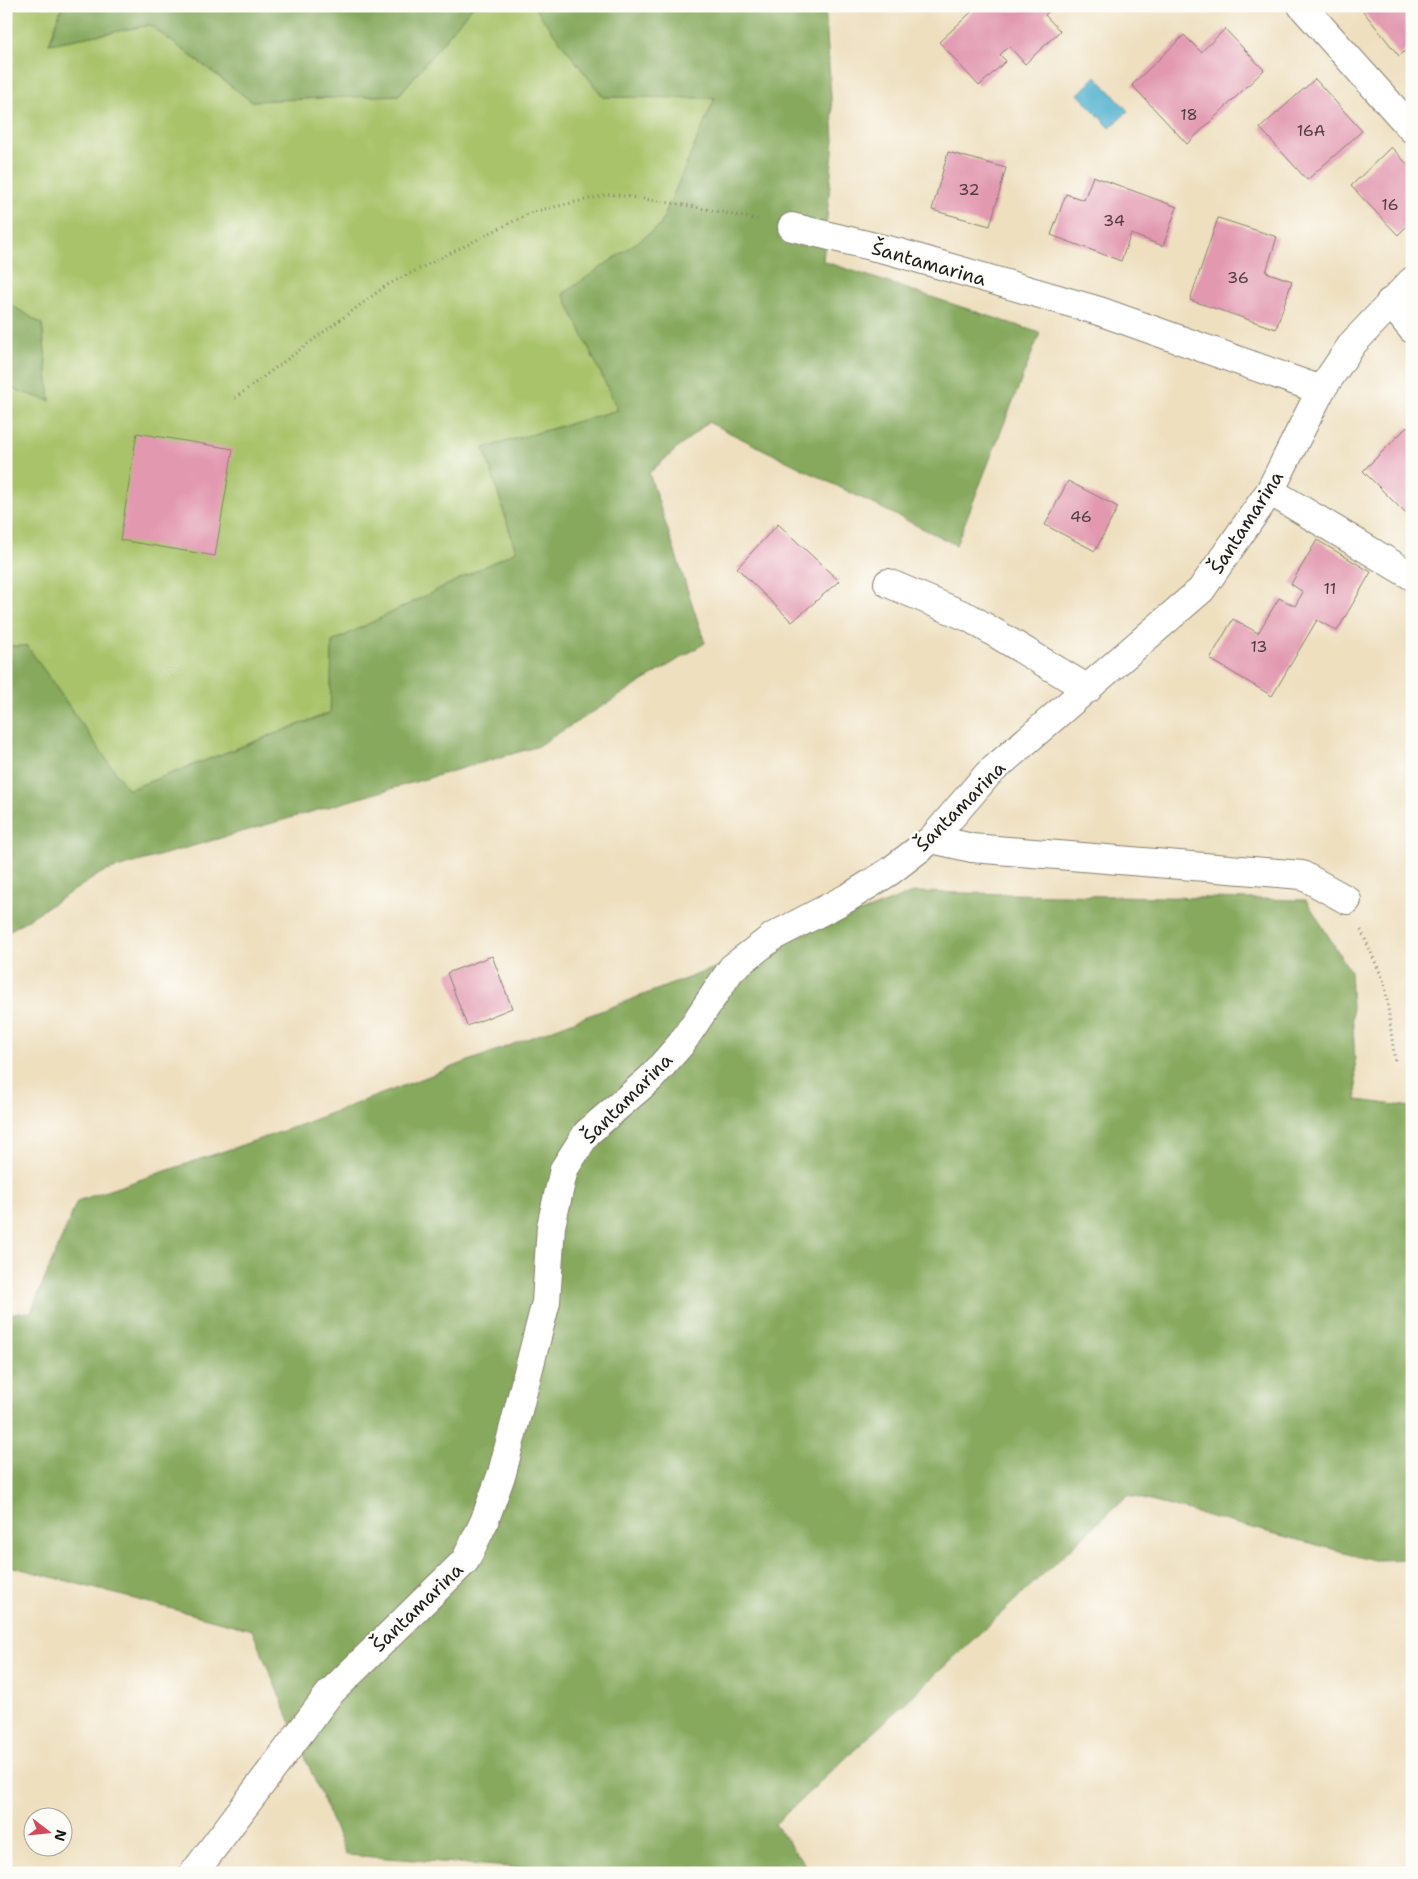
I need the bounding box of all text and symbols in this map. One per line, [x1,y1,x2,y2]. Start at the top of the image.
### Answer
house number: 18 [1180,104,1198,125]
house number: 16A [1297,120,1325,141]
house number: 32 [958,179,980,200]
house number: 16 [1381,194,1399,215]
house number: 34 [1103,210,1125,231]
street label: Šantamarina [869,234,989,292]
house number: 36 [1227,267,1249,288]
street label: Šantamarina [1203,465,1289,579]
house number: 46 [1070,506,1092,527]
house number: 11 [1324,578,1336,599]
house number: 13 [1250,636,1268,657]
street label: Šantamarina [909,755,1011,857]
street label: Šantamarina [576,1047,678,1149]
street label: Šantamarina [366,1557,469,1657]
north arrow [22,1806,72,1856]
text: N [50,1828,71,1843]

